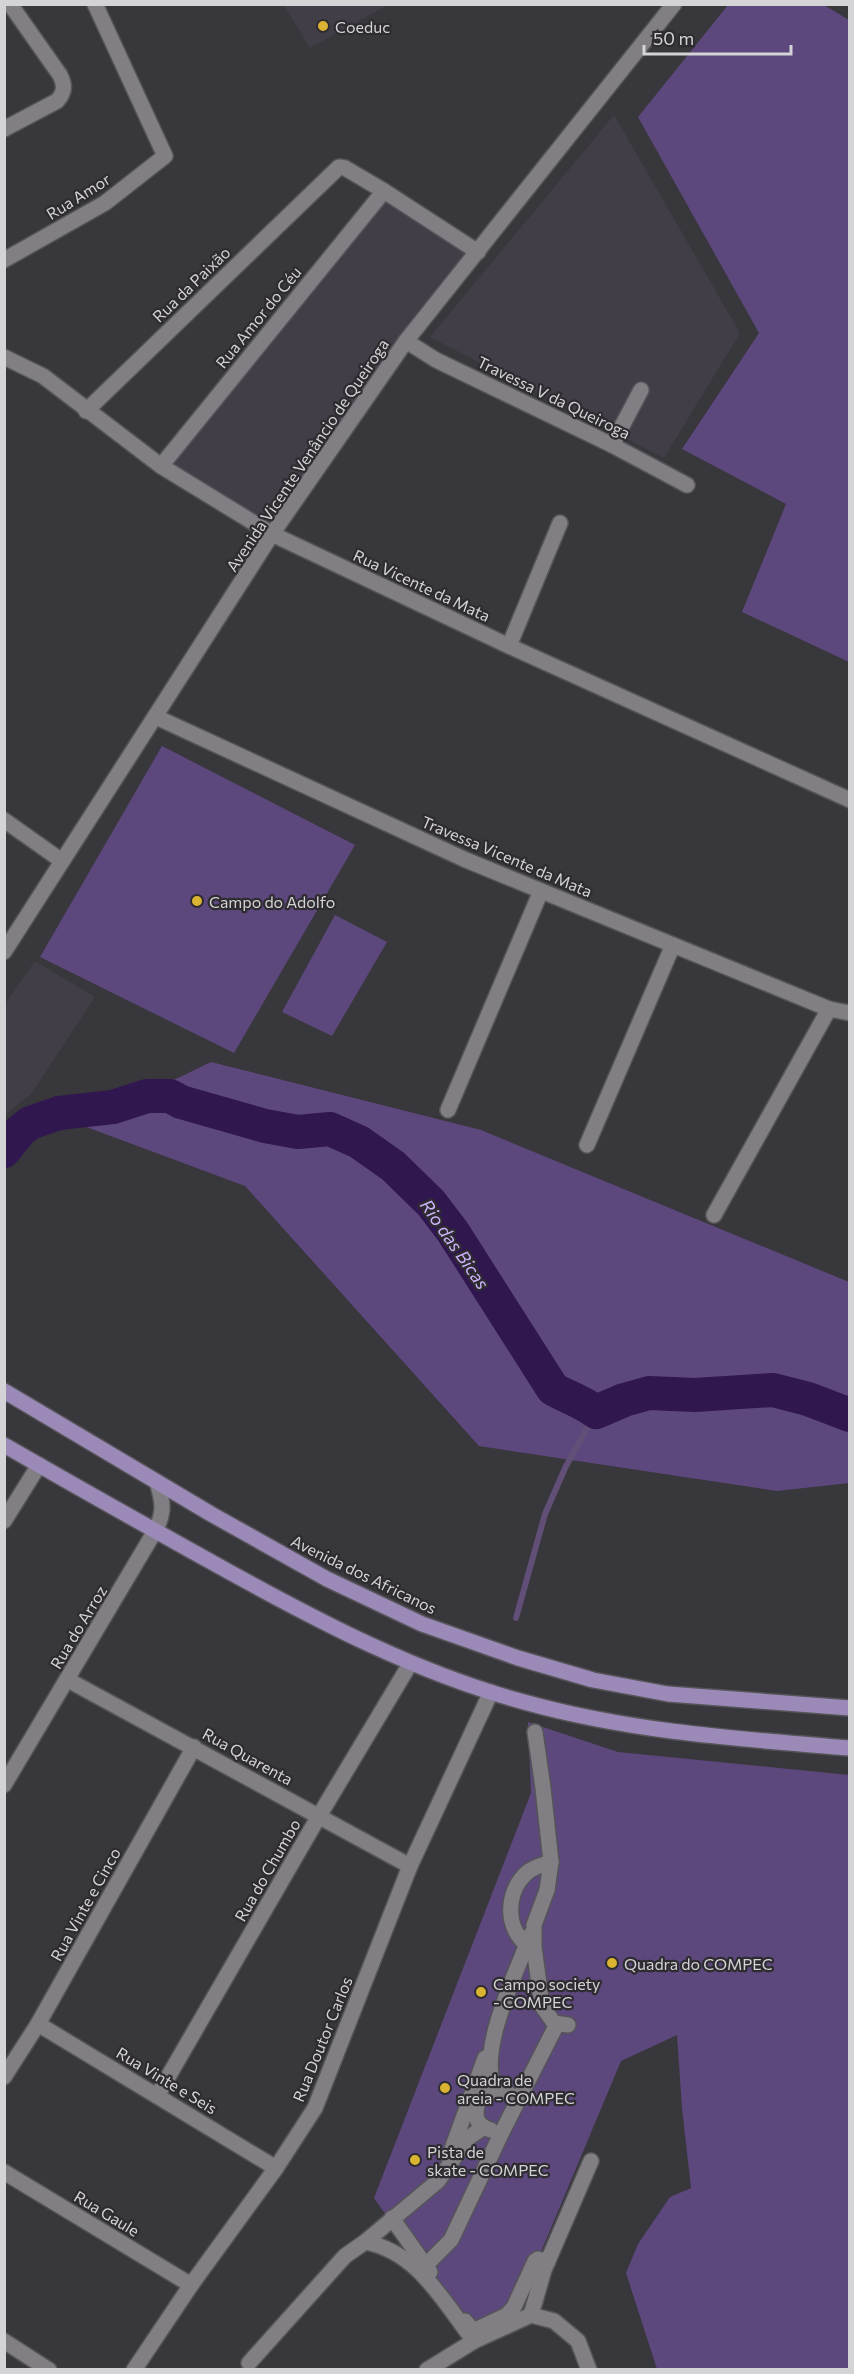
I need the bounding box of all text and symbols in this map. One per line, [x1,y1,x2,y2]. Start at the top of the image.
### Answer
place label: Coeduc [335,17,390,36]
scale bar [644,18,791,56]
marker: Coeduc [316,19,330,33]
text: 50 m [653,27,694,49]
street label: Rua Amor [42,169,114,223]
street label: Rua da Paixão [148,242,234,326]
street label: Rua Amor do Céu [211,262,305,372]
street label: Avenida Vicente Venâncio de Queiroga [222,335,392,575]
street label: Travessa V da Queiroga [475,352,633,442]
street label: Rua Vicente da Mata [351,545,493,625]
street label: Travessa Vicente da Mata [419,811,595,901]
place label: Campo do Adolfo [209,892,335,911]
marker: Campo do Adolfo [190,894,204,908]
water label: Rio das Bicas [416,1195,494,1293]
street label: Avenida dos Africanos [288,1531,440,1617]
street label: Rua do Arroz [46,1582,110,1672]
street label: Rua Quarenta [200,1723,296,1789]
street label: Rua do Chumbo [230,1815,304,1925]
street label: Rua Vinte e Cinco [46,1844,124,1964]
place label: Quadra do COMPEC [624,1954,773,1973]
marker: Quadra do COMPEC [605,1956,619,1970]
street label: Rua Doutor Carlos [288,1974,356,2104]
place label: Campo society - COMPEC [493,1974,600,2011]
marker: Campo society - COMPEC [474,1985,488,1999]
street label: Rua Vinte e Seis [113,2043,221,2117]
place label: Quadra de areia - COMPEC [457,2070,575,2107]
marker: Quadra de areia - COMPEC [438,2081,452,2095]
place label: Pista de skate - COMPEC [427,2142,549,2179]
marker: Pista de skate - COMPEC [408,2153,422,2167]
street label: Rua Gaule [71,2186,143,2240]

